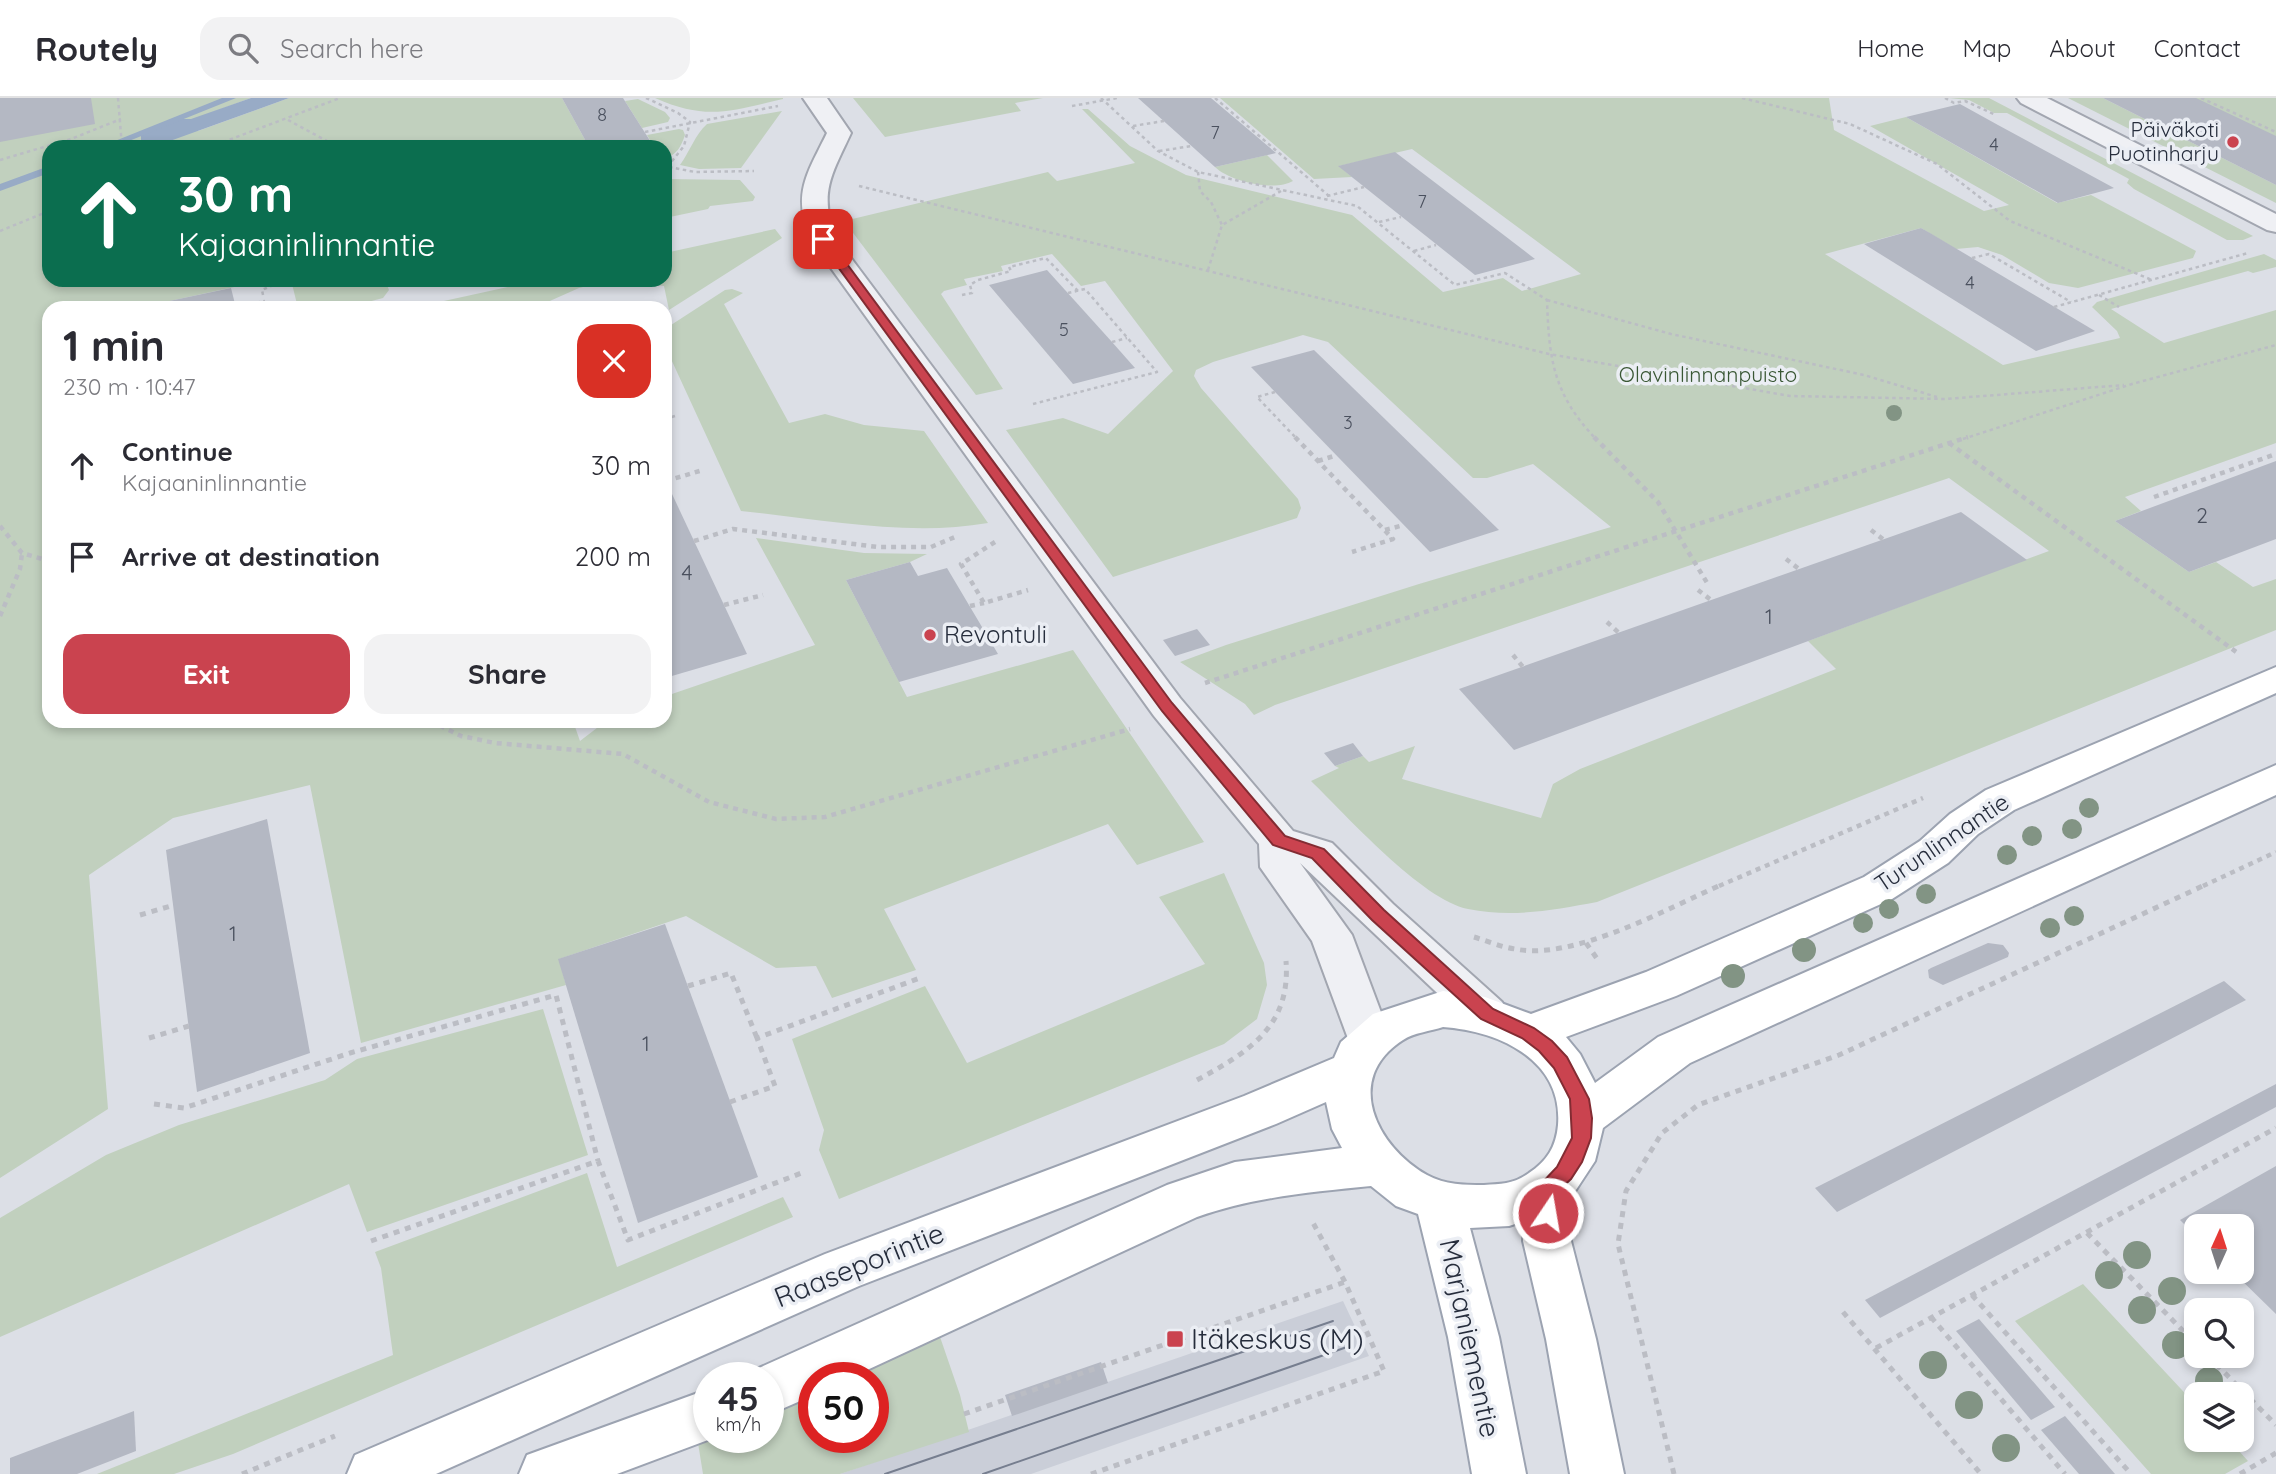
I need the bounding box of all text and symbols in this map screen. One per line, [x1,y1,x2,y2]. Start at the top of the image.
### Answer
search box [200,17,690,80]
text: Routely [35,28,158,69]
icon: search [224,29,262,67]
text: Search here [280,32,424,65]
text: Home [1857,33,1924,63]
text: Map [1962,33,2011,63]
text: About [2049,33,2116,63]
text: Contact [2154,33,2241,63]
house number: 8 [597,103,607,126]
place label: Päiväkoti Puotinharju [2108,116,2219,166]
house number: 7 [1210,121,1220,144]
house number: 4 [1989,133,1999,156]
marker: Päiväkoti Puotinharju [2225,134,2241,150]
text: 30 m [178,163,293,224]
icon: ahead [63,168,154,259]
house number: 7 [1417,190,1427,213]
pin [793,209,853,269]
icon: arrive [804,220,842,258]
text: Kajaaninlinnantie [178,224,435,264]
house number: 4 [1965,271,1975,294]
house number: 5 [1059,318,1069,341]
text: 1 min [63,319,165,372]
button: close [577,324,651,398]
park label: Olavinlinnanpuisto [1619,361,1797,387]
text: 230 m · 10:47 [63,372,196,401]
house number: 3 [1343,411,1353,434]
text: Continue [122,435,233,468]
icon: ahead [63,447,101,485]
text: 30 m [591,449,651,482]
text: Kajaaninlinnantie [122,468,307,497]
house number: 2 [2196,502,2208,528]
icon: arrive [63,538,101,576]
text: Arrive at destination [122,540,380,573]
text: 200 m [575,540,651,573]
house number: 4 [681,559,693,585]
house number: 1 [1765,603,1773,629]
place label: Revontuli [944,619,1047,649]
marker: Revontuli [922,627,938,643]
button: Exit [63,634,350,714]
button: Share [364,634,651,714]
street label: Turunlinnantie [1869,786,2014,898]
house number: 1 [229,920,237,946]
house number: 1 [642,1030,650,1056]
position arrow [1511,1176,1585,1250]
north arrow [2184,1214,2254,1284]
map controls [2184,1214,2254,1452]
street label: Raaseporintie [769,1215,949,1315]
street label: Marjaniementie [1432,1235,1509,1440]
button: search [2184,1298,2254,1368]
place label: Itäkeskus (M) [1191,1321,1363,1356]
marker: Itäkeskus (M) [1165,1329,1185,1349]
speed limit sign: 50 [798,1362,889,1453]
text: 45 [718,1376,759,1420]
button: layers [2184,1382,2254,1452]
text: km/h [716,1413,761,1436]

